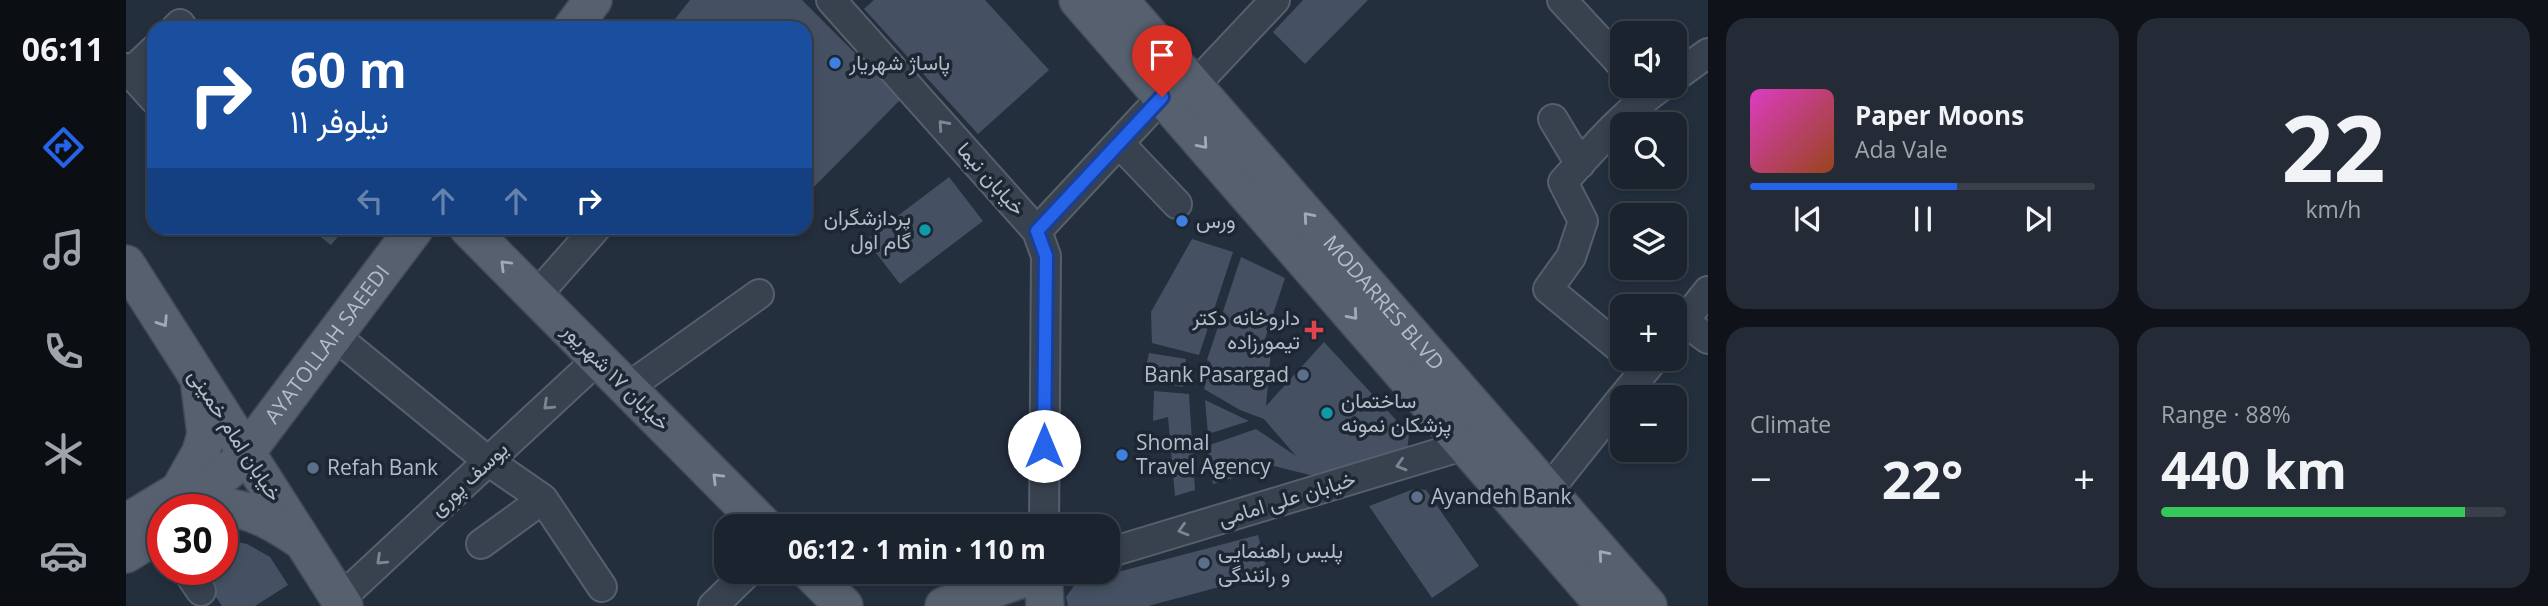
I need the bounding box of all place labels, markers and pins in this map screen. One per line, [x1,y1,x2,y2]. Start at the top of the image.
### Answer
pin [1132,25,1192,97]
place label: پاساژ شهریار [848,48,950,77]
marker: پاساژ شهریار [827,55,843,71]
place label: پردازشگران گام اول [824,203,911,256]
place label: ورس [1196,206,1236,234]
marker: ورس [1174,213,1190,229]
marker: پردازشگران گام اول [917,222,933,238]
place label: داروخانه دکتر تیمورزاده [1191,303,1300,355]
marker: داروخانه دکتر تیمورزاده [1306,322,1322,338]
place label: Bank Pasargad [1144,360,1289,388]
marker: Bank Pasargad [1295,367,1311,383]
place label: ساختمان پزشکان نمونه [1341,386,1451,439]
marker: ساختمان پزشکان نمونه [1319,405,1335,421]
place label: Shomal Travel Agency [1136,428,1271,480]
marker: Shomal Travel Agency [1114,447,1130,463]
place label: Refah Bank [327,453,438,481]
marker: Refah Bank [305,460,321,476]
place label: Ayandeh Bank [1431,482,1571,510]
marker: Ayandeh Bank [1409,489,1425,505]
place label: پلیس راهنمایی و رانندگی [1218,536,1343,588]
marker: پلیس راهنمایی و رانندگی [1196,555,1212,571]

